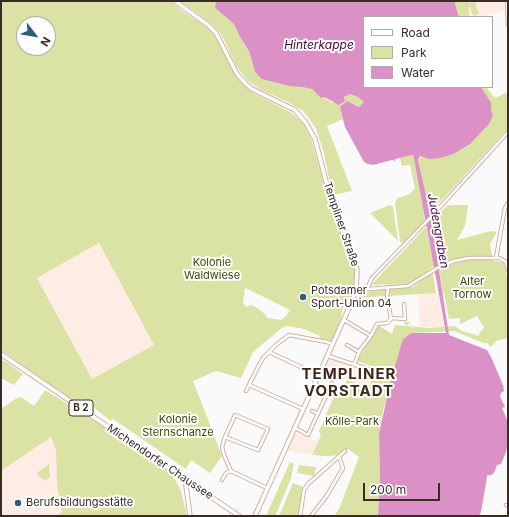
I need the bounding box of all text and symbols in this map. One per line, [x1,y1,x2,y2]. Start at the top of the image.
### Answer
north arrow [16,16,56,56]
legend [363,16,493,88]
text: Road [401,25,430,40]
text: N [37,34,54,49]
water label: Hinterkappe [284,38,354,52]
text: Park [401,45,427,60]
text: Water [401,65,434,80]
street label: Templiner Straße [320,180,362,268]
water label: Judengraben [424,192,452,270]
park label: Kolonie Waldwiese [184,256,240,282]
park label: Alter Tornow [452,275,492,301]
place label: Potsdamer Sport-Union 04 [311,284,392,310]
marker: Potsdamer Sport-Union 04 [298,292,308,302]
district label: TEMPLINER VORSTADT [302,365,396,400]
road number: B 2 [69,400,93,416]
park label: Kolonie Sternschanze [142,413,214,439]
park label: Kölle-Park [325,415,379,429]
street label: Michendorfer Chaussee [104,422,216,502]
scale bar [365,475,442,501]
text: 200 m [370,482,406,497]
place label: Berufsbildungsstätte [26,496,133,510]
marker: Berufsbildungsstätte [13,498,23,508]

